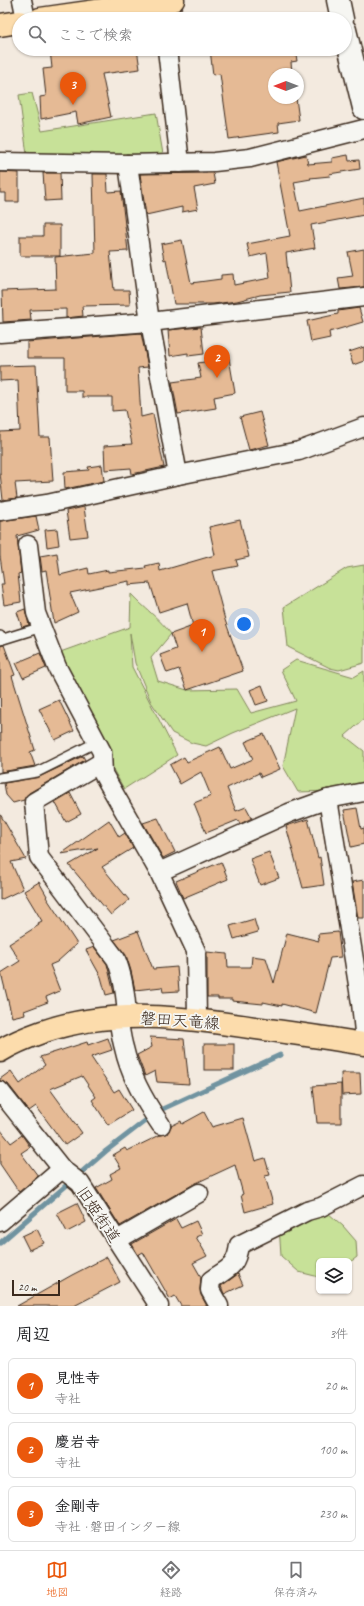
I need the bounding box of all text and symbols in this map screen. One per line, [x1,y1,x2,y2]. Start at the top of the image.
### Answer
search box [12,12,352,56]
icon: search [26,23,48,45]
text: ここで検索 [58,26,133,45]
north arrow [268,68,304,104]
pin: 3 [60,72,86,105]
pin: 2 [204,345,230,378]
your location [234,614,254,634]
pin: 1 [189,619,215,652]
street label: 磐田天竜線 [139,1008,221,1034]
street label: 旧姫街道 [72,1182,124,1247]
map controls [316,1258,352,1294]
button: layers [316,1258,352,1294]
scale bar [12,1278,60,1297]
text: 20 m [18,1280,37,1294]
text: 周辺 [16,1324,50,1345]
text: 3件 [329,1326,348,1342]
text: 見性寺 [55,1369,100,1388]
text: 1 [27,1378,33,1394]
text: 20 m [325,1378,347,1394]
text: 寺社 [55,1391,81,1407]
text: 慶岩寺 [55,1433,100,1452]
text: 2 [27,1442,33,1458]
text: 100 m [319,1442,347,1458]
text: 寺社 [55,1455,81,1471]
text: 金剛寺 [55,1497,100,1516]
text: 3 [27,1506,33,1522]
text: 230 m [319,1506,347,1522]
text: 寺社 · 磐田インター線 [55,1519,180,1535]
tab: 地図 [46,1559,68,1599]
tab: 経路 [160,1559,182,1599]
tab: 保存済み [274,1559,318,1599]

